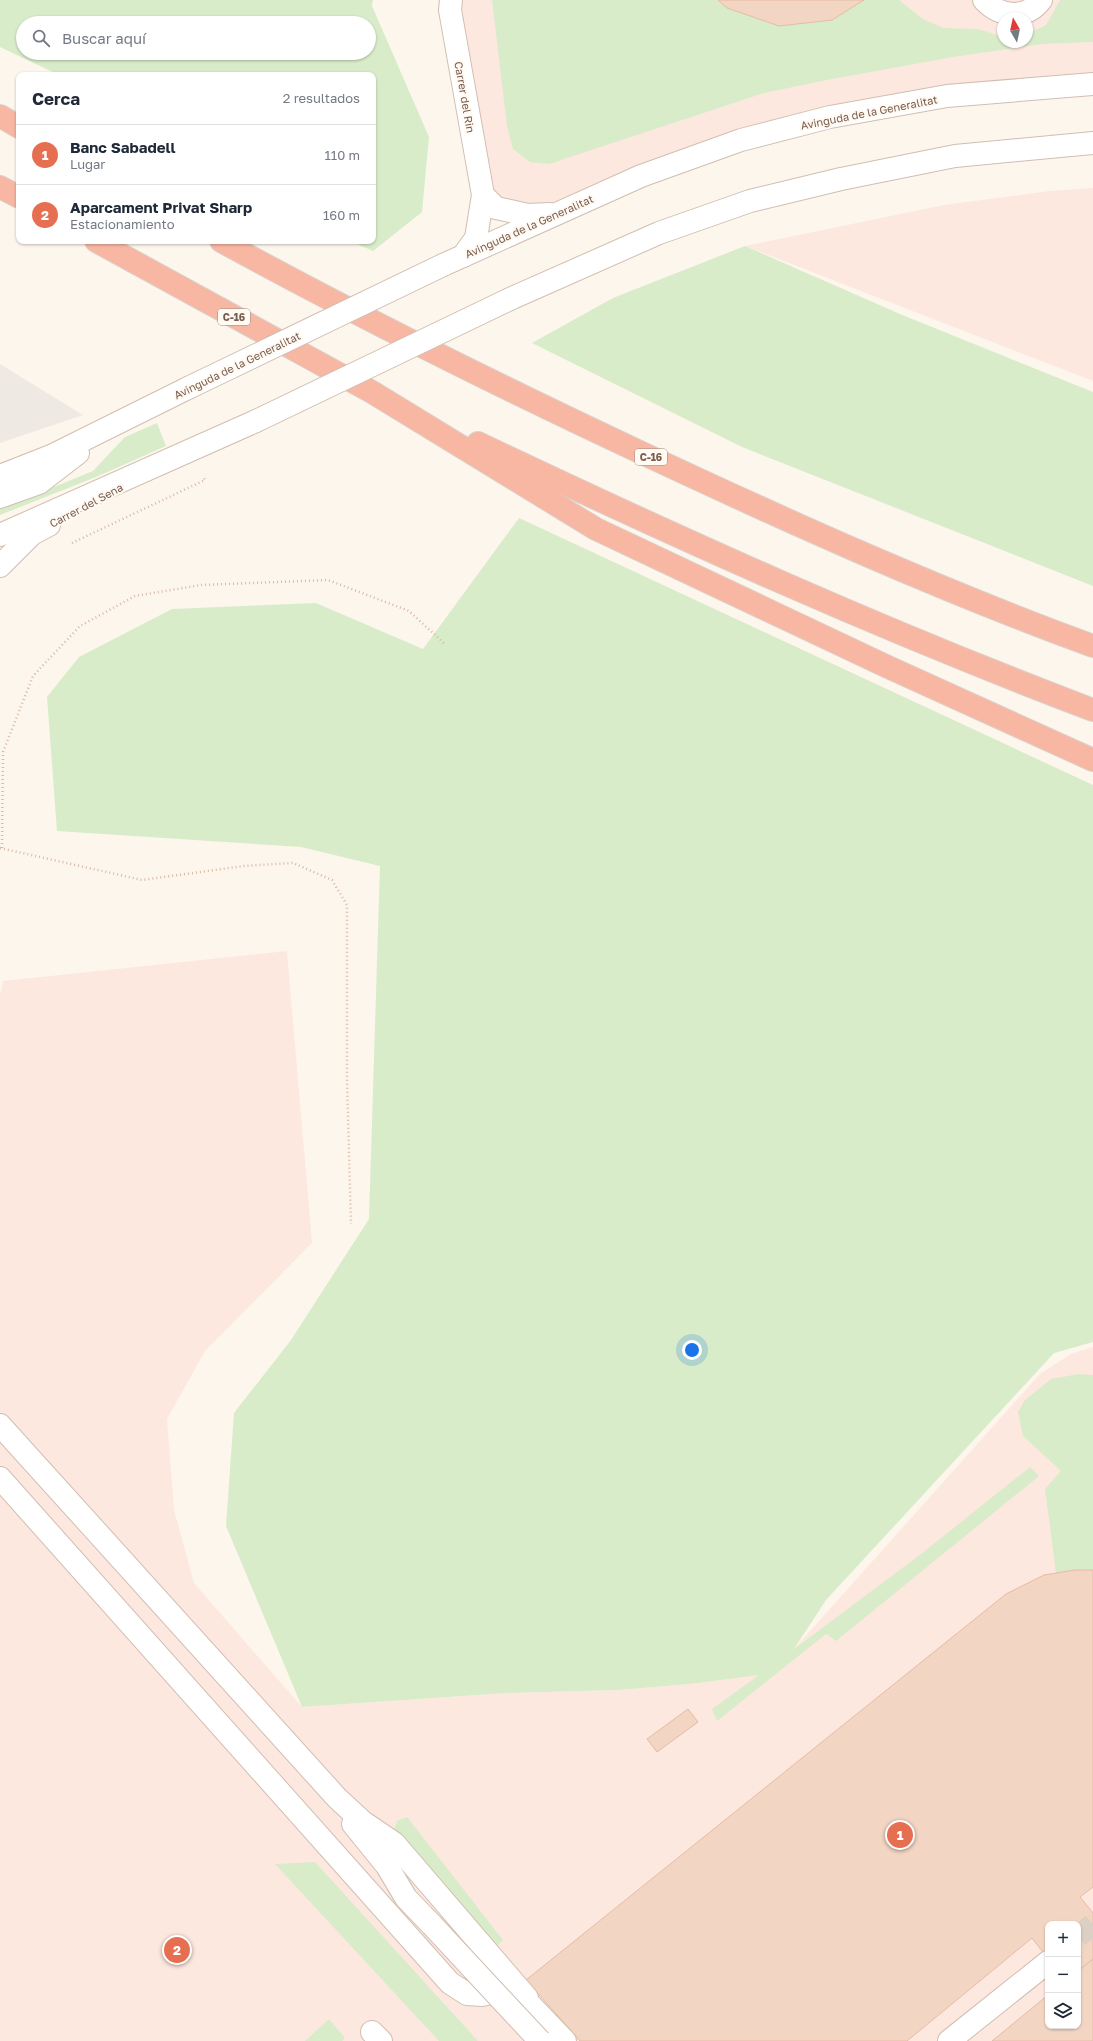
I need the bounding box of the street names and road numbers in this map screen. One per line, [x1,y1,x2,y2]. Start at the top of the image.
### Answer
street label: Carrer del Rin [452,60,478,134]
street label: Avinguda de la Generalitat [799,92,939,132]
street label: Avinguda de la Generalitat [463,192,595,260]
road number: C-16 [218,309,250,325]
street label: Avinguda de la Generalitat [172,329,302,401]
road number: C-16 [635,449,667,465]
street label: Carrer del Sena [47,480,125,530]

